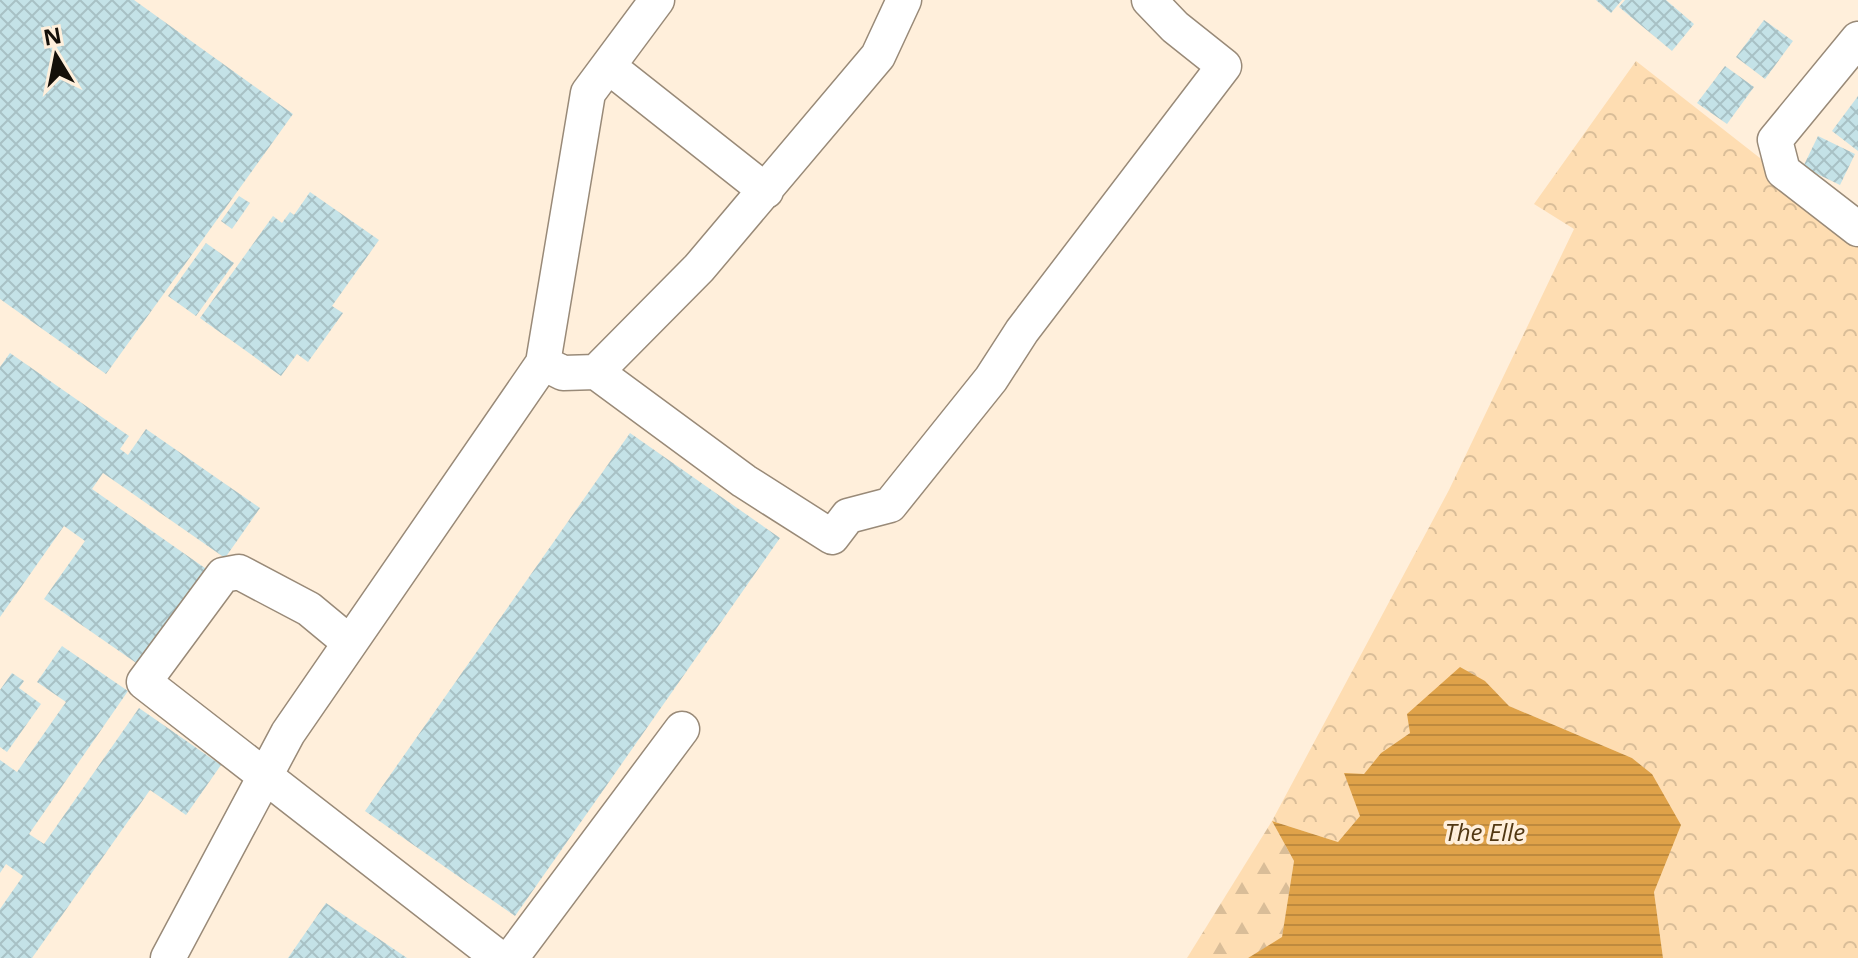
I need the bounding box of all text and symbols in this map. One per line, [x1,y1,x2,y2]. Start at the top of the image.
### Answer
north arrow [16,16,96,96]
text: N [41,19,64,52]
water label: The Elle [1445,815,1525,848]

